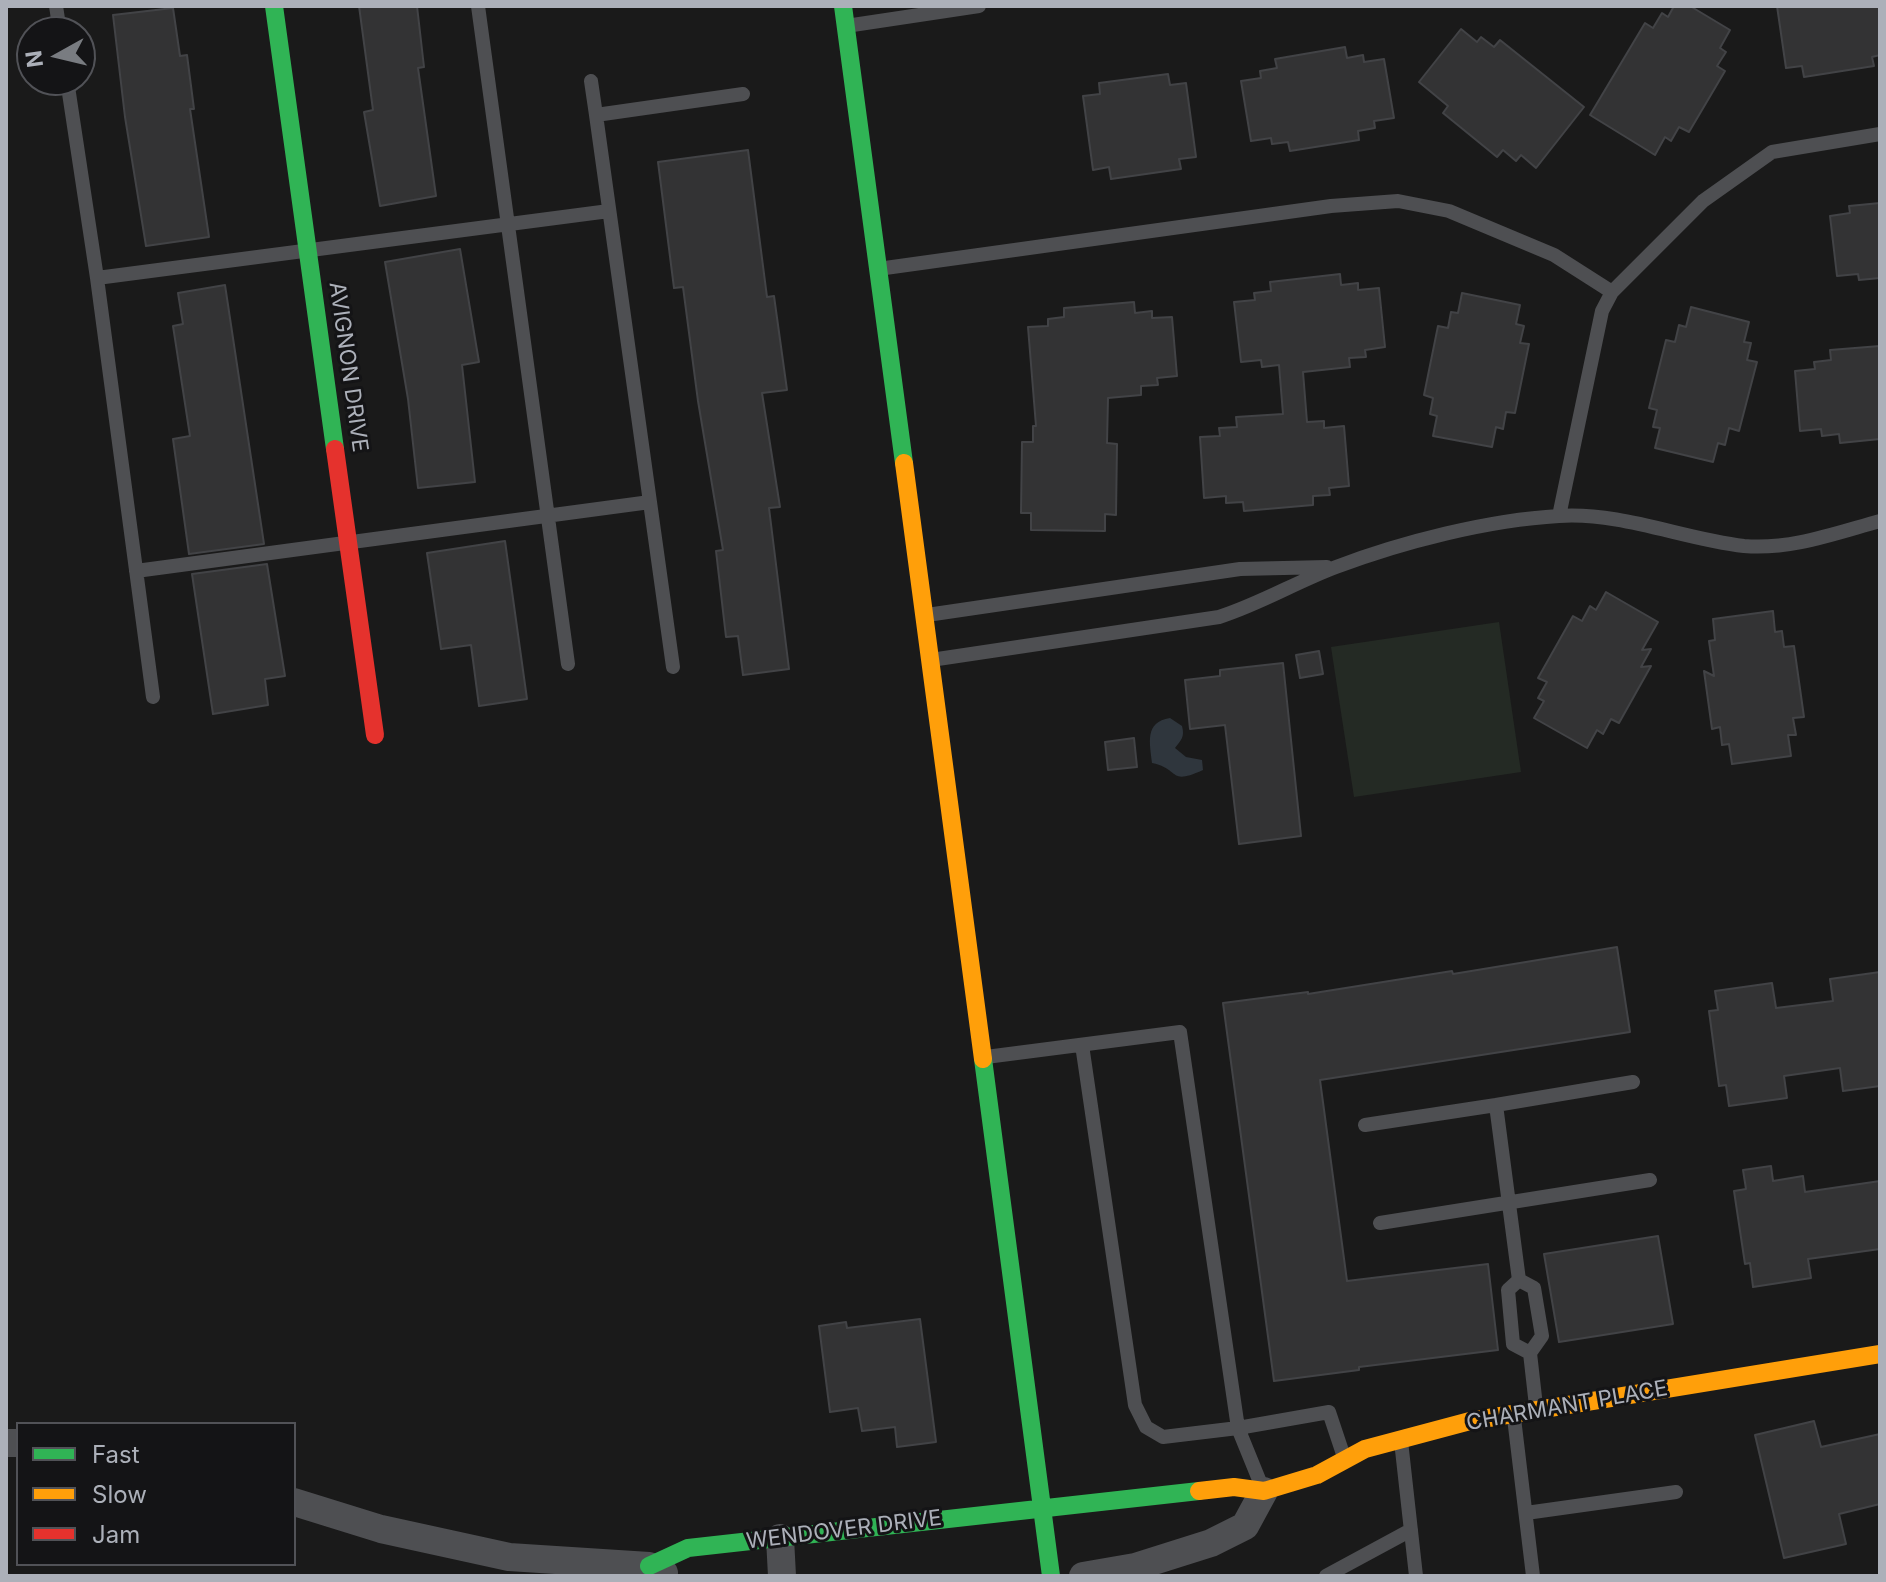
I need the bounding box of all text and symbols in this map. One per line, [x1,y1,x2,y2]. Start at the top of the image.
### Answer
north arrow [16,16,96,96]
text: N [20,49,48,69]
street label: AVIGNON DRIVE [323,280,373,454]
street label: CHARMANT PLACE [1464,1375,1670,1437]
legend [16,1422,296,1566]
text: Fast [92,1440,140,1469]
text: Slow [92,1480,147,1509]
street label: WENDOVER DRIVE [745,1505,943,1555]
text: Jam [92,1520,140,1549]

